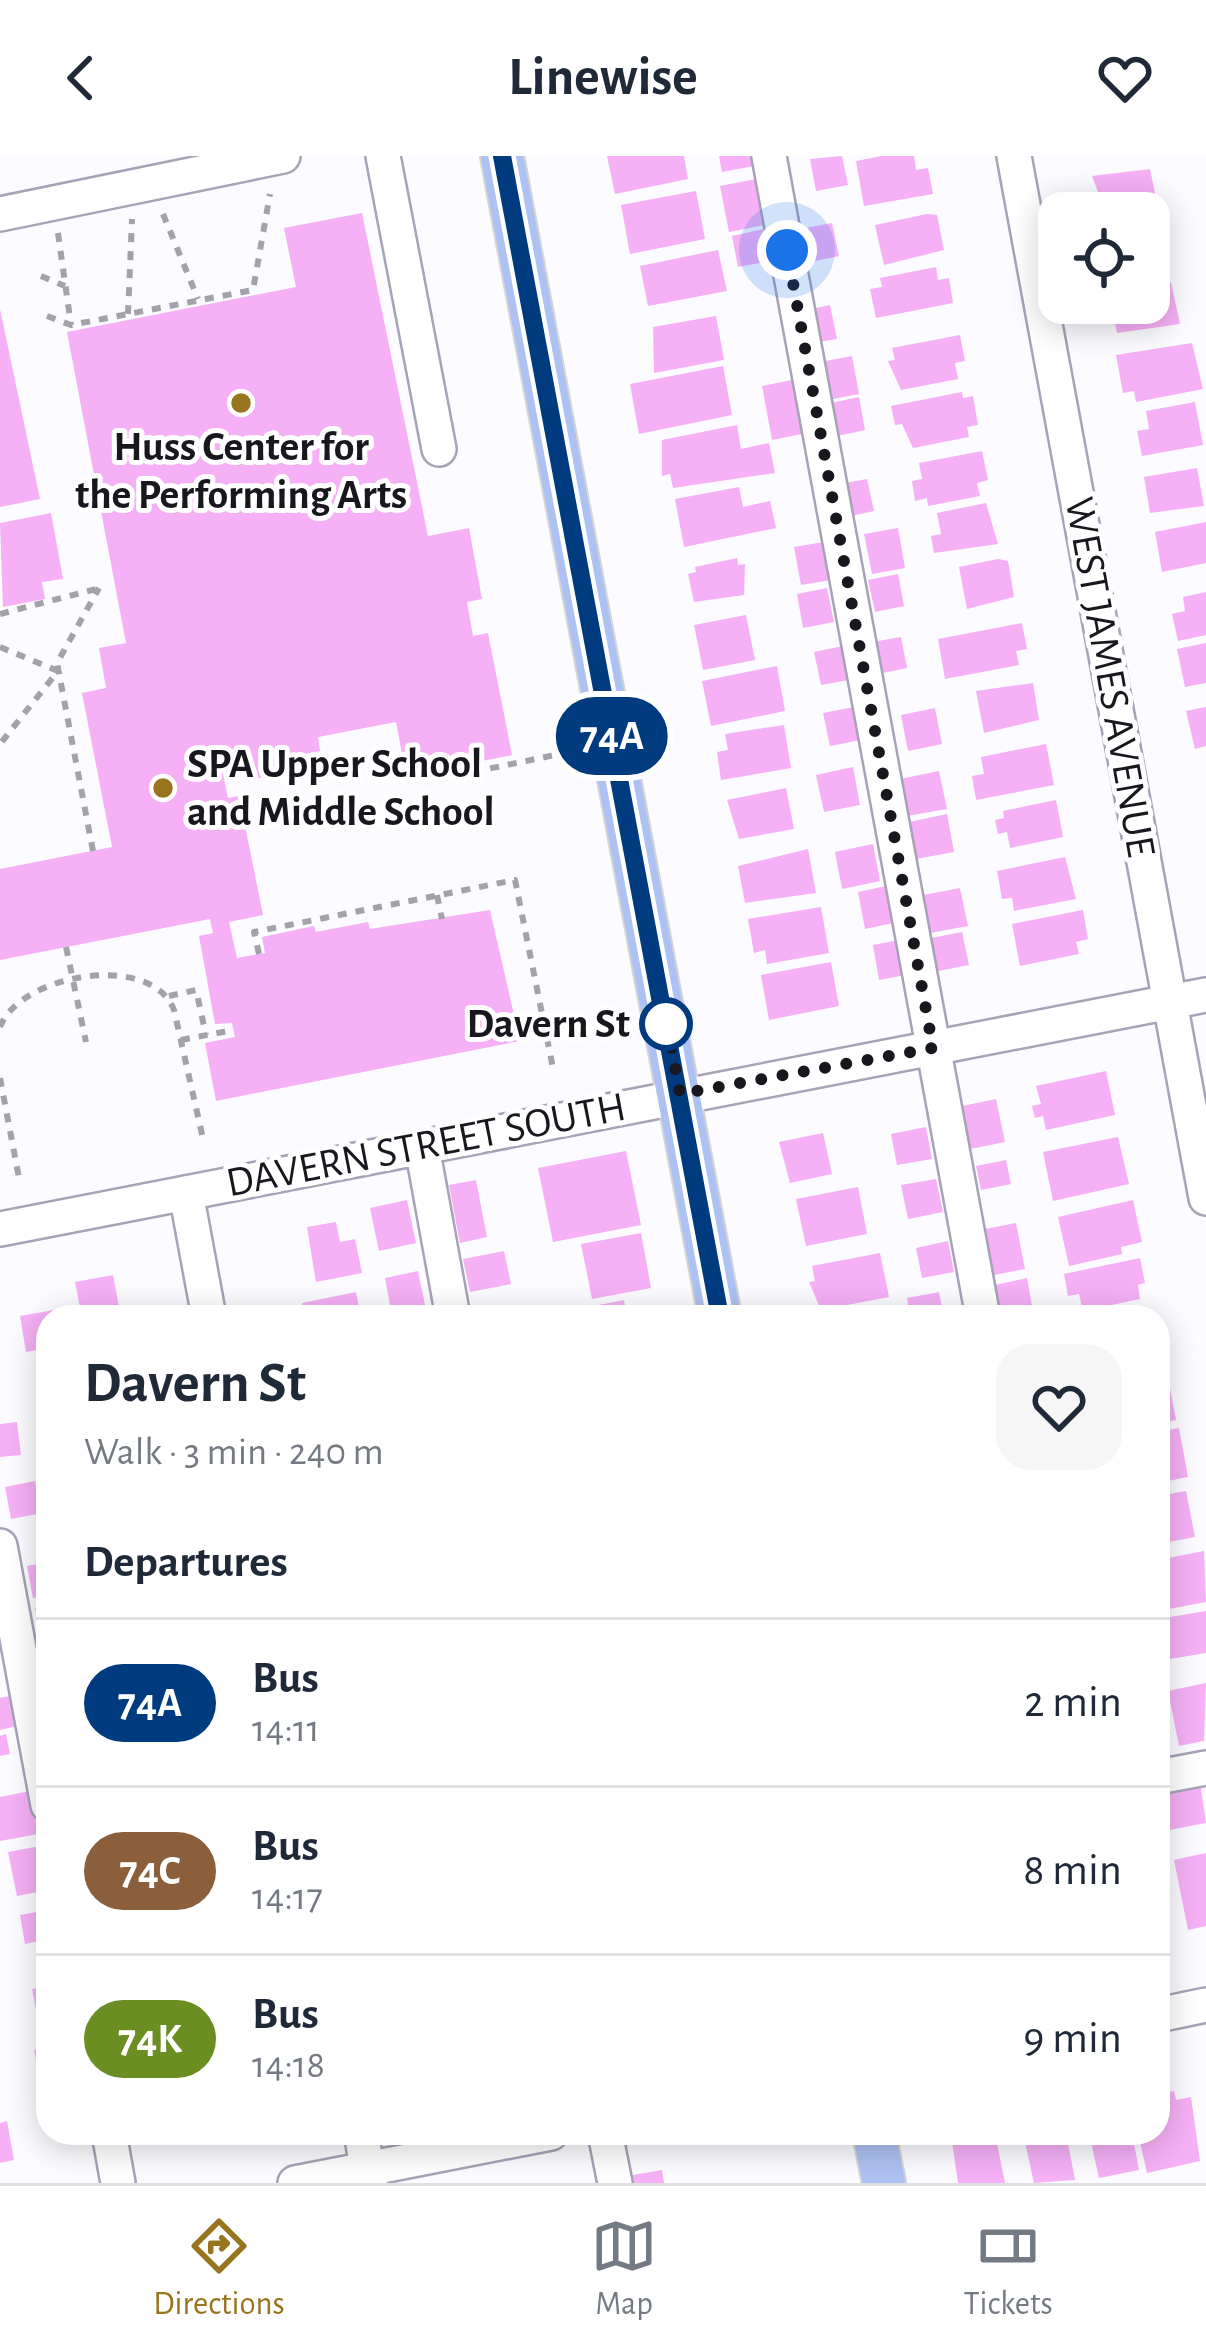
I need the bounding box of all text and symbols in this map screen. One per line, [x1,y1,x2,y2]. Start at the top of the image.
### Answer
icon: back [48,45,114,111]
icon: heart [1092,45,1158,111]
text: Linewise [508,51,698,105]
map controls [1038,192,1170,324]
button: locate [1038,192,1170,324]
your location [757,220,817,280]
marker: Huss Center for the Performing Arts [228,390,254,416]
place label: Huss Center for the Performing Arts [75,426,407,516]
street label: WEST JAMES AVENUE [1058,494,1162,860]
line badge: 74A [543,697,681,775]
text: 74A [580,715,644,757]
place label: SPA Upper School and Middle School [187,743,495,833]
marker: SPA Upper School and Middle School [150,775,176,801]
marker: Davern St [641,999,691,1049]
place label: Davern St [466,1003,630,1045]
street label: DAVERN STREET SOUTH [223,1086,629,1204]
button: heart [996,1344,1122,1470]
text: Davern St [84,1355,306,1412]
text: Walk · 3 min · 240 m [84,1433,384,1472]
text: Departures [84,1540,288,1585]
text: Bus [252,1656,319,1701]
text: 2 min [1024,1680,1122,1725]
text: 74A [118,1682,182,1724]
text: 14:11 [252,1710,320,1749]
text: Bus [252,1824,319,1869]
text: 8 min [1023,1848,1122,1893]
text: 74C [120,1850,180,1892]
text: 14:17 [252,1878,323,1917]
text: Bus [252,1992,319,2037]
text: 9 min [1023,2016,1122,2061]
text: 74K [118,2018,182,2060]
text: 14:18 [252,2046,325,2085]
tab: Directions [153,2213,285,2325]
tab: Map [591,2213,657,2325]
tab: Tickets [963,2213,1053,2325]

